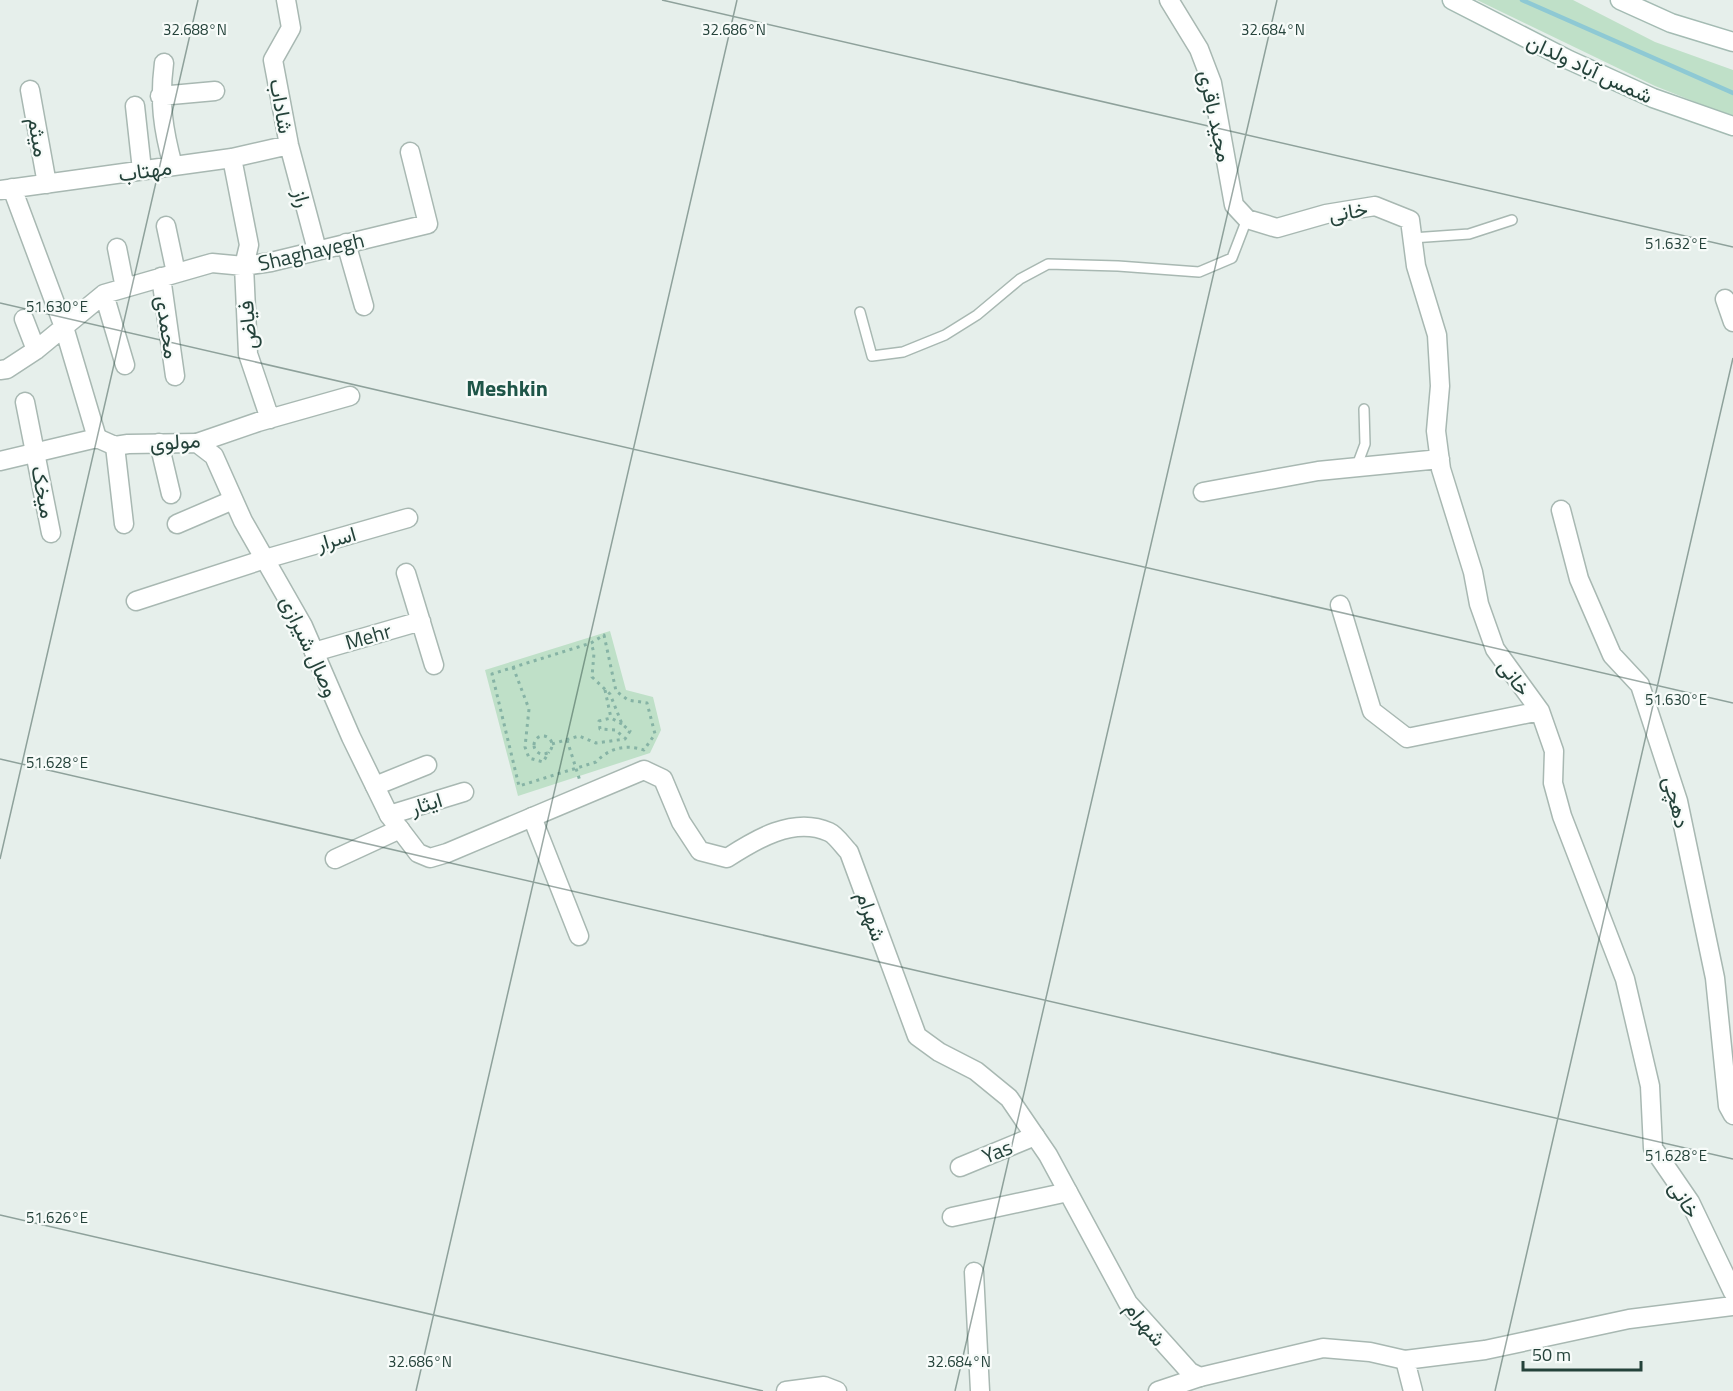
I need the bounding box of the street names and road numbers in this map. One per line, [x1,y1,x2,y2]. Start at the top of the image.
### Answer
street label: شمس آباد ولدان [1522,25,1658,111]
street label: مجید باقری [1191,67,1241,165]
street label: شاداب [261,76,303,136]
street label: میثم [20,115,58,159]
street label: مهتاب [116,150,174,190]
street label: راز [285,184,321,211]
street label: خانی [1326,192,1370,230]
street label: Shaghayegh [255,223,367,279]
street label: محمدی [148,293,188,361]
street label: فیاض [229,299,265,351]
street label: مولوی [149,423,201,459]
street label: میخک [23,463,65,521]
street label: اسرار [311,517,360,559]
street label: وصال شیرازی [272,590,348,702]
street label: Mehr [341,614,395,658]
street label: خانی [1491,652,1539,702]
street label: دهچی [1655,773,1699,831]
street label: ایثار [405,783,446,823]
street label: شهرام [849,887,895,945]
street label: Yas [977,1131,1017,1171]
street label: خانی [1661,1174,1709,1224]
street label: شهرام [1117,1293,1175,1353]

